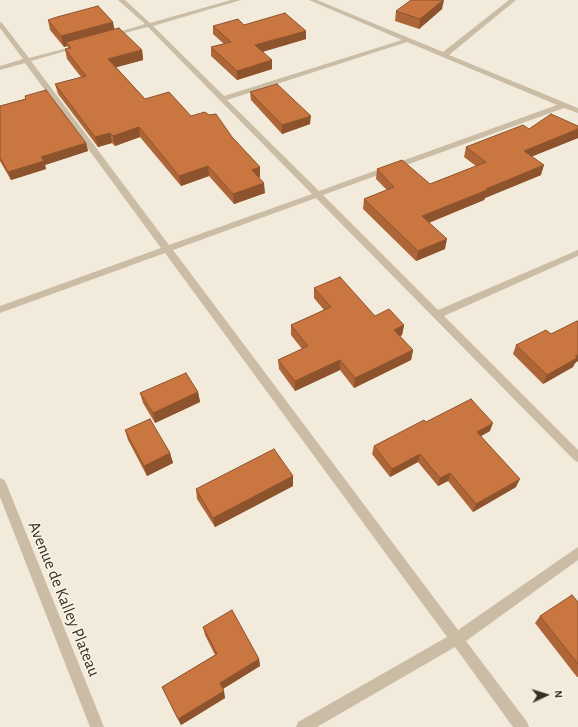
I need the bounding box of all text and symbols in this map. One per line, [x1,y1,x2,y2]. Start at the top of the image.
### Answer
street label: Avenue de Kalley Plateau [24,518,104,680]
north arrow [526,675,566,715]
text: N [553,690,564,698]

